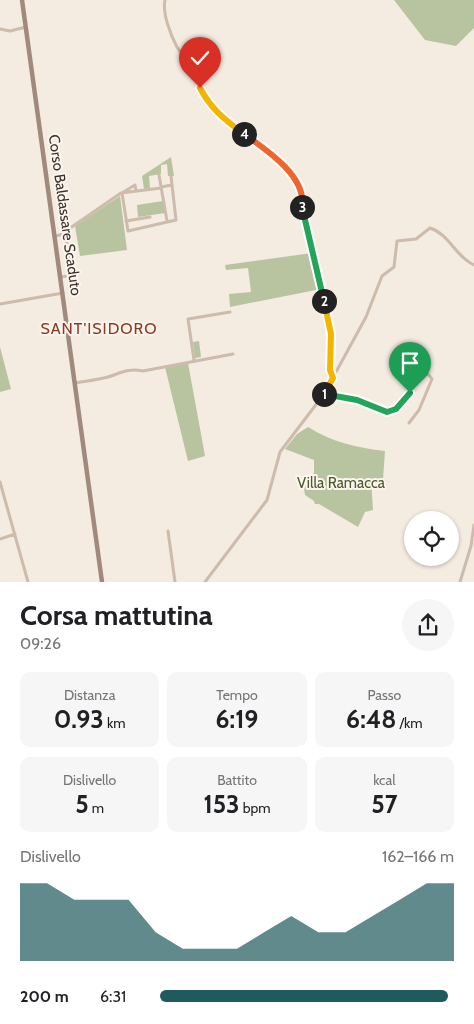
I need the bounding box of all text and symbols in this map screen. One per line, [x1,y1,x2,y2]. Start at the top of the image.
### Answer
pin [179,37,221,88]
icon: check [186,44,214,72]
pin: 4 [232,122,256,146]
text: 4 [240,125,249,143]
street label: Corso Baldassare Scaduto [45,133,85,297]
pin: 3 [290,194,314,220]
text: 3 [299,198,306,216]
pin: 2 [312,288,336,314]
text: 2 [321,292,328,310]
district label: SANT'ISIDORO [40,319,158,338]
pin [389,342,431,393]
icon: arrive [396,349,424,377]
pin: 1 [312,382,336,406]
text: 1 [322,385,327,403]
park label: Villa Ramacca [297,474,386,492]
map controls [404,511,459,566]
button: locate [404,511,459,566]
text: Corsa mattutina [20,598,213,632]
button: share [402,599,454,651]
text: 09:26 [20,634,61,653]
text: Distanza [64,686,115,704]
text: Tempo [216,686,258,704]
text: Passo [367,686,401,704]
text: 0.93 [54,704,104,734]
text: 6:19 [216,704,258,734]
text: 6:48 [346,704,396,734]
text: km [104,714,126,732]
text: /km [396,714,423,732]
text: Dislivello [63,771,116,789]
text: Battito [217,771,257,789]
text: kcal [373,771,396,789]
text: 5 [75,789,89,819]
text: 153 [203,789,240,819]
text: 57 [371,789,397,819]
text: m [89,799,104,817]
text: bpm [240,799,271,817]
text: Dislivello [20,847,81,866]
text: 162–166 m [382,847,454,866]
text: 200 m [20,987,69,1006]
text: 6:31 [100,987,126,1006]

